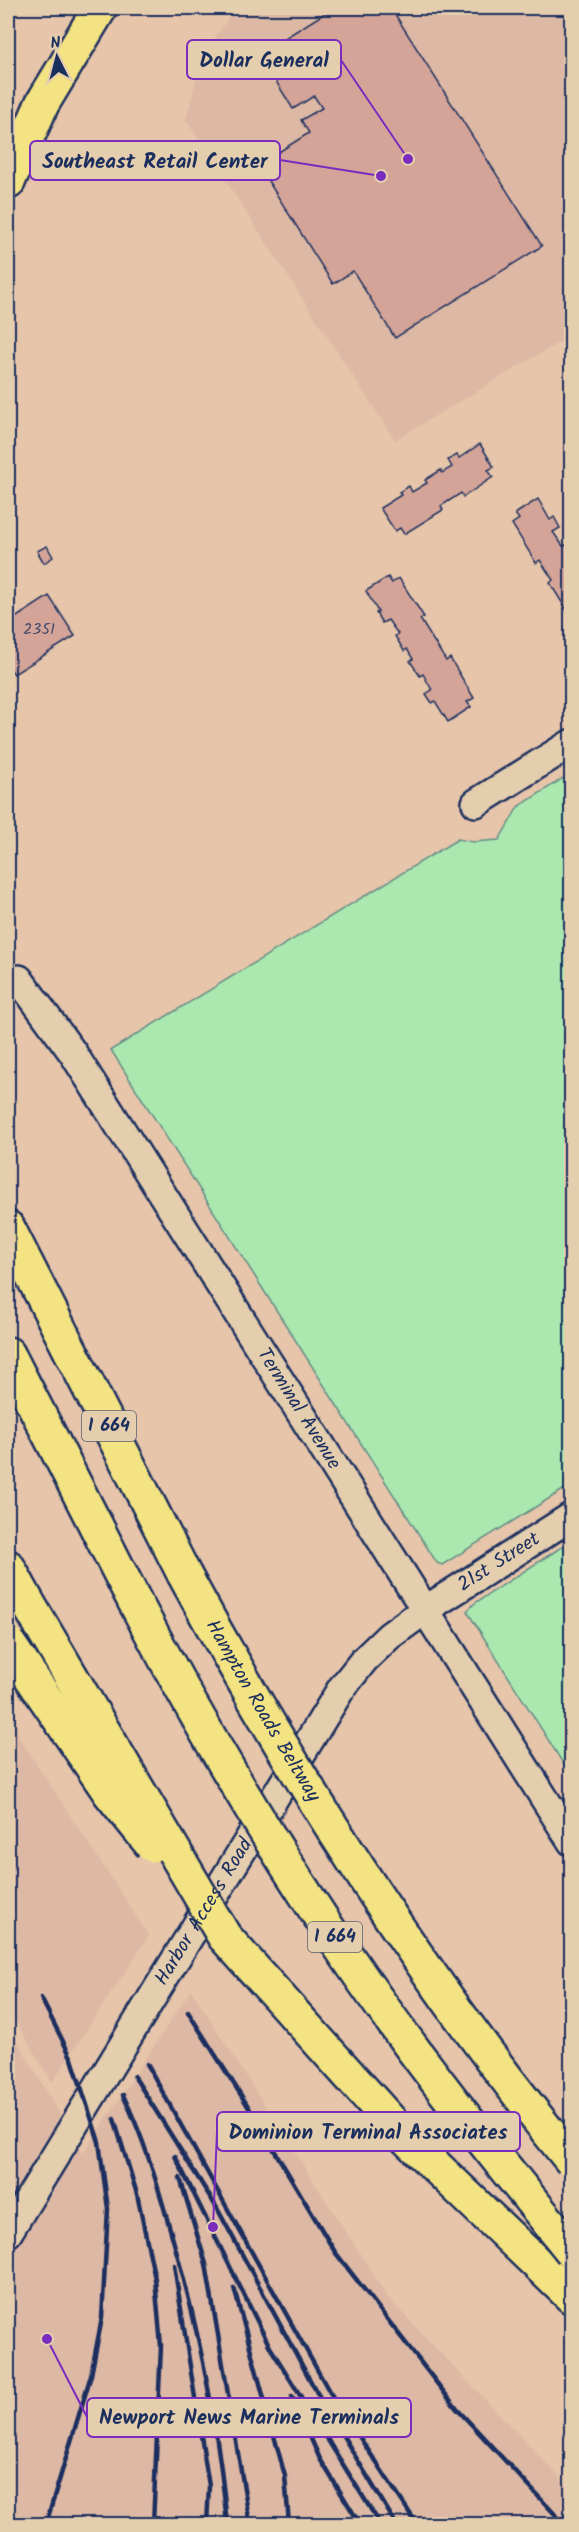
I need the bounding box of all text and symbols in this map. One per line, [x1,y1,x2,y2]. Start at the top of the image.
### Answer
north arrow [27,27,87,87]
text: N [49,31,62,57]
callout: Dollar General [187,40,341,79]
text: Dollar General [199,45,329,78]
callout: Southeast Retail Center [30,141,280,180]
text: Southeast Retail Center [42,146,269,179]
house number: 2351 [23,617,55,642]
street label: Terminal Avenue [248,1342,349,1476]
road number: I 664 [82,1411,136,1441]
street label: 21st Street [451,1524,547,1601]
street label: Hampton Roads Beltway [196,1614,329,1809]
street label: Harbor Access Road [147,1832,262,1992]
road number: I 664 [308,1922,362,1952]
callout: Dominion Terminal Associates [217,2112,520,2151]
text: Dominion Terminal Associates [229,2117,508,2150]
callout: Newport News Marine Terminals [87,2398,411,2437]
text: Newport News Marine Terminals [99,2402,399,2435]

